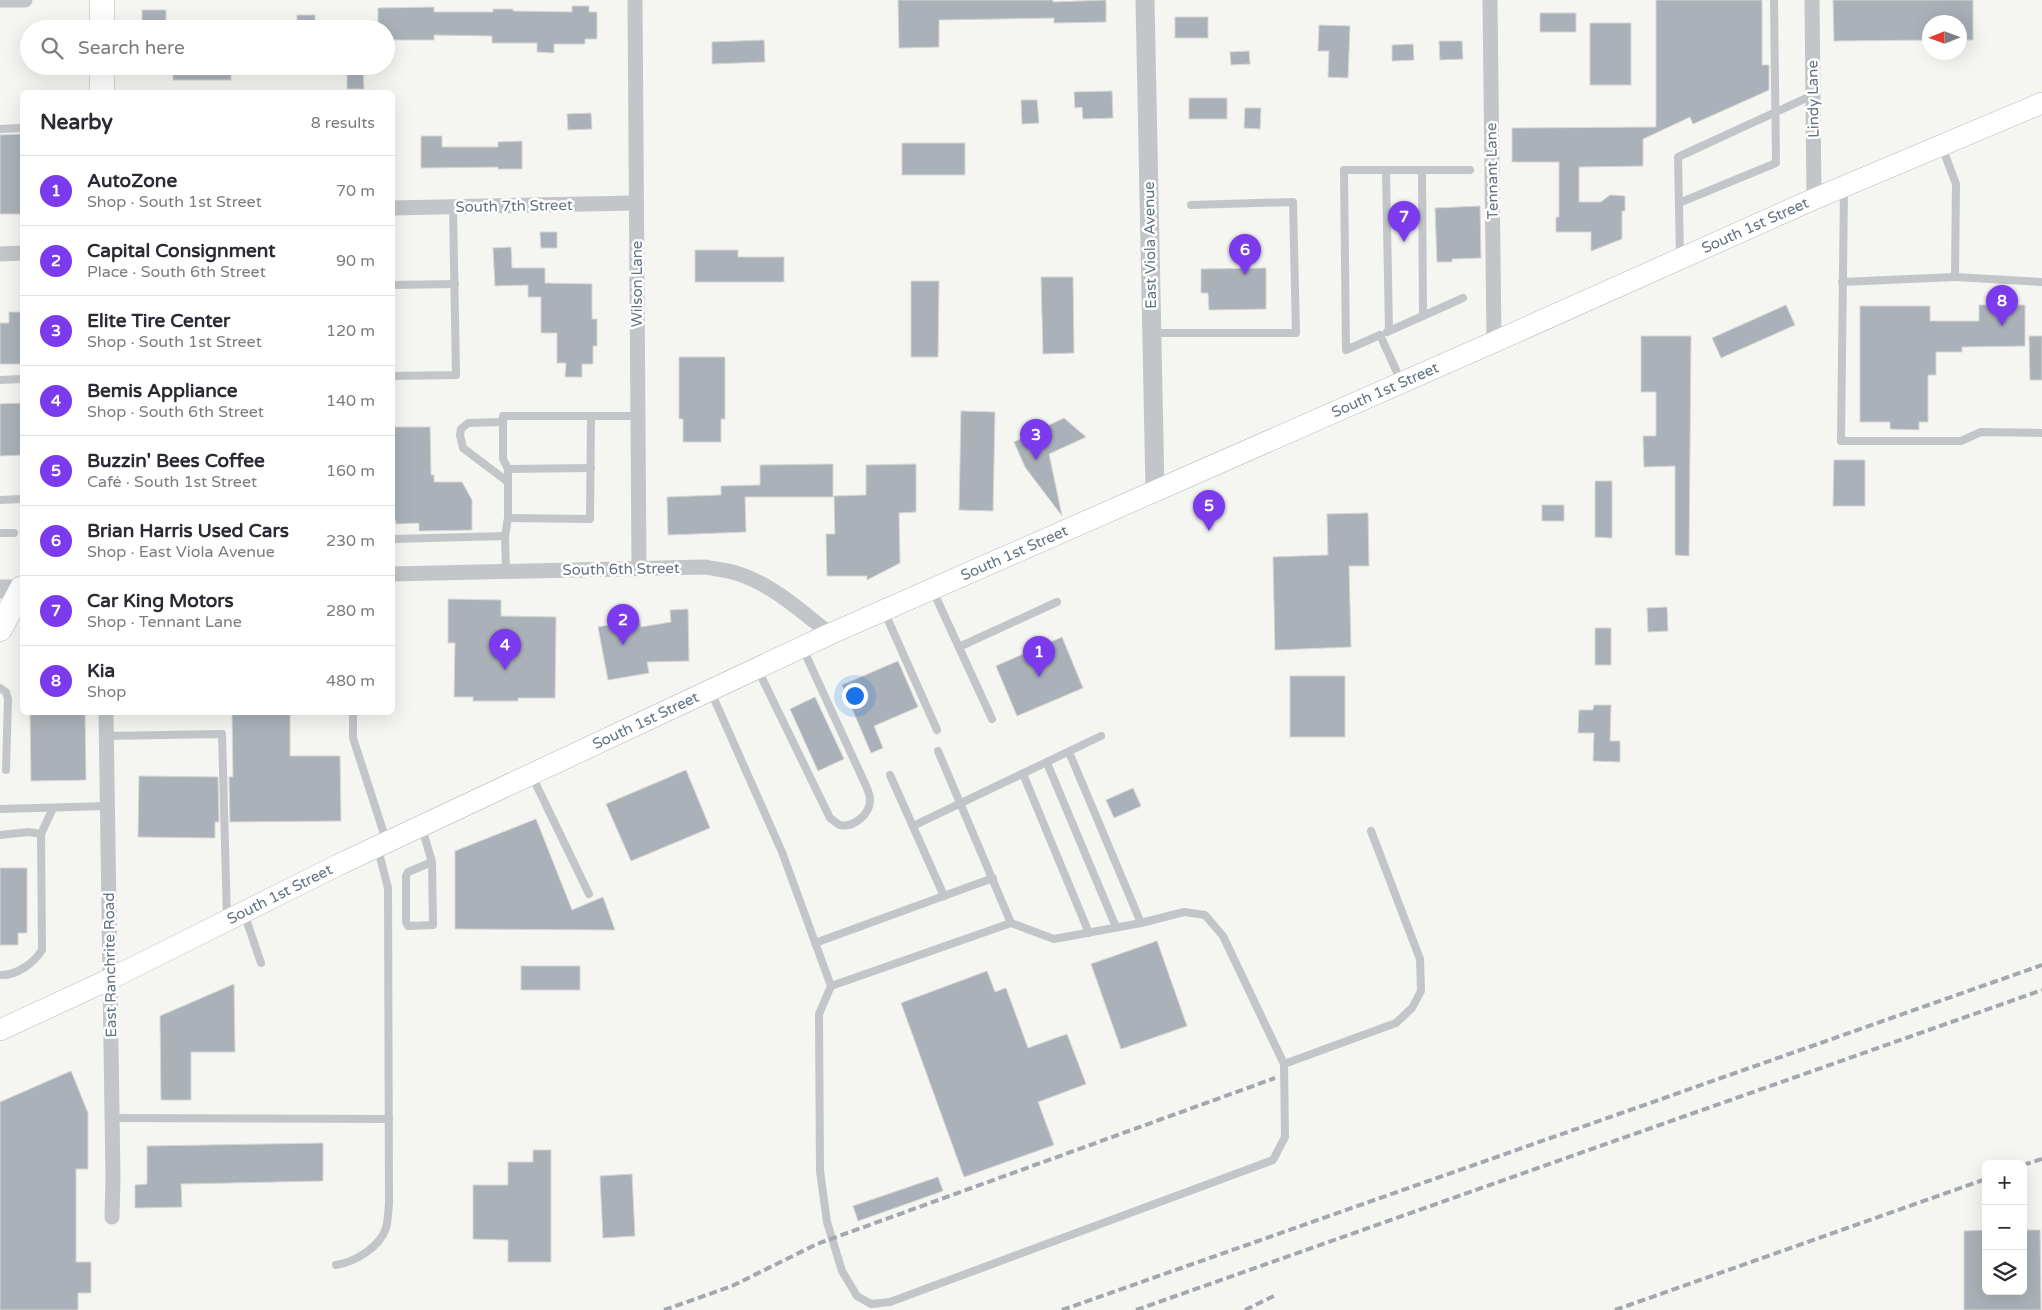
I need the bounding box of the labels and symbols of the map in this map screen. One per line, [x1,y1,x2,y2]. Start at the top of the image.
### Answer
north arrow [1922,15,1967,60]
street label: Lindy Lane [1803,60,1823,138]
street label: Tennant Lane [1482,123,1502,219]
street label: East Viola Avenue [1140,181,1160,309]
street label: South 1st Street [1699,193,1812,257]
street label: South 7th Street [455,196,573,216]
pin: 7 [1388,201,1420,242]
pin: 6 [1229,234,1261,275]
street label: Wilson Lane [628,241,646,327]
pin: 8 [1986,285,2018,326]
street label: South 1st Street [1329,358,1442,421]
pin: 3 [1020,419,1052,460]
pin: 5 [1193,490,1225,531]
street label: South 1st Street [958,521,1071,584]
street label: South 6th Street [562,559,680,579]
pin: 2 [607,604,639,645]
pin: 4 [489,629,521,670]
pin: 1 [1023,636,1055,677]
your location [842,683,868,709]
street label: South 1st Street [590,688,702,753]
street label: South 1st Street [224,860,336,928]
street label: East Ranchrite Road [100,892,120,1038]

